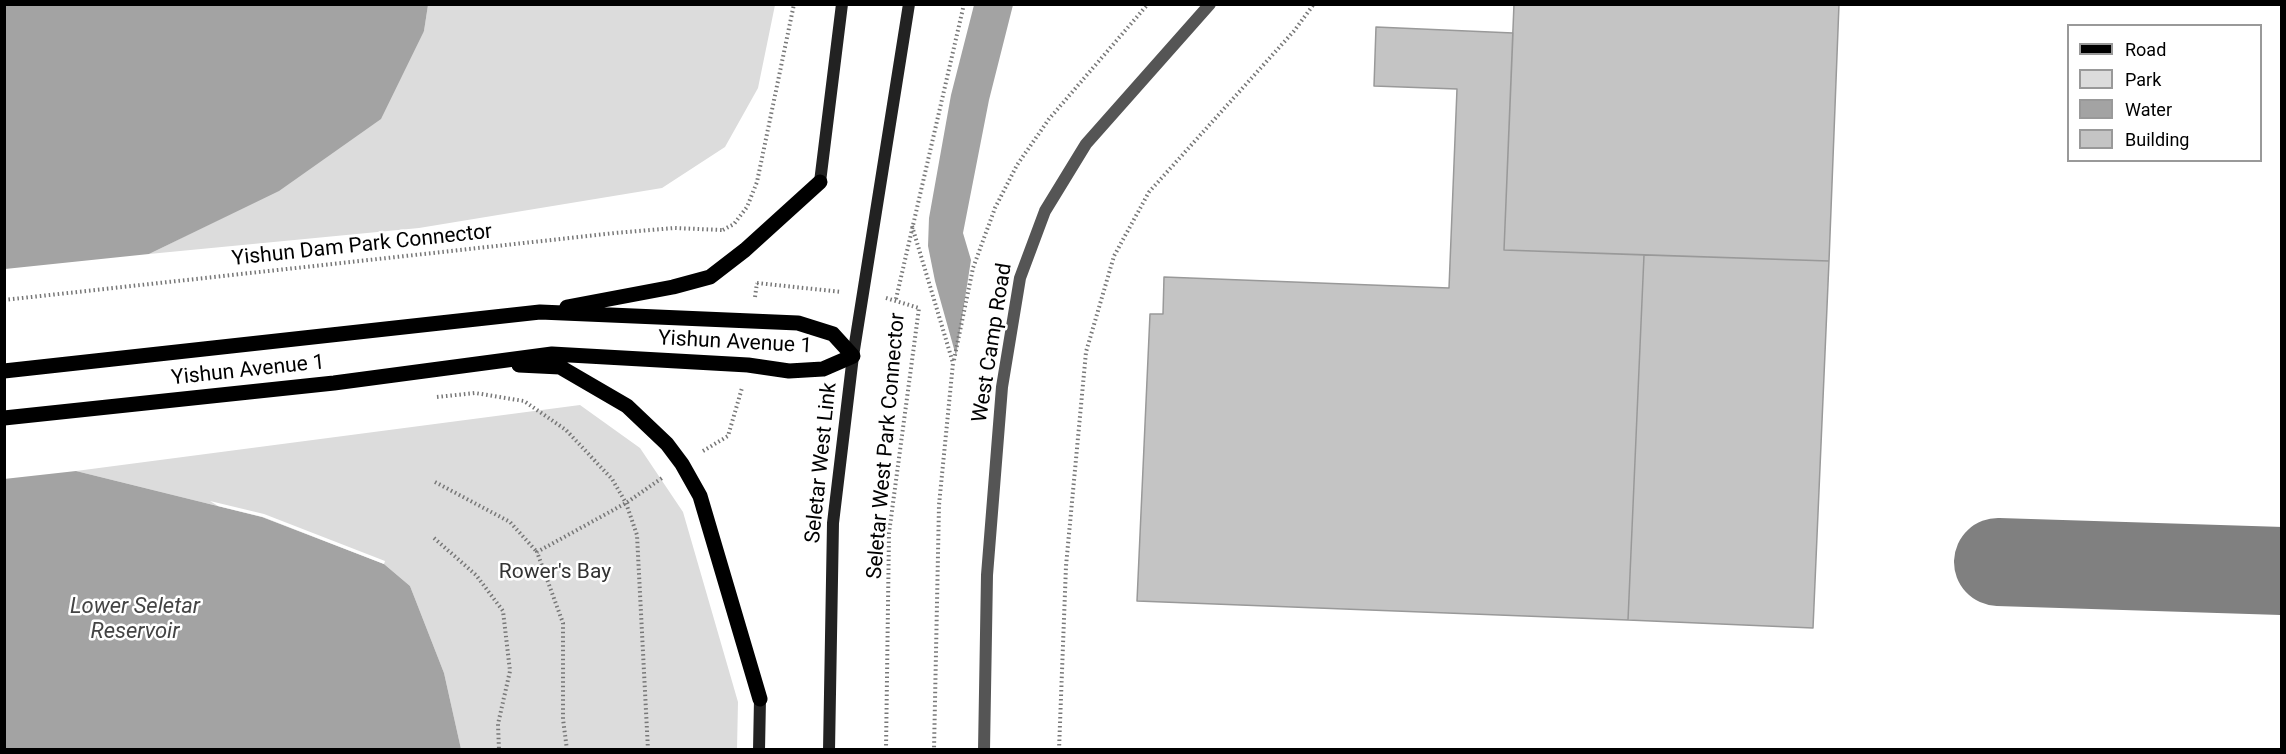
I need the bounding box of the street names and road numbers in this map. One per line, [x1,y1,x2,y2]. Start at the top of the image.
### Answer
street label: Yishun Dam Park Connector [231,220,493,272]
street label: West Camp Road [968,261,1018,425]
street label: Seletar West Park Connector [863,312,911,580]
street label: Yishun Avenue 1 [657,326,813,360]
street label: Yishun Avenue 1 [170,350,326,392]
street label: Seletar West Link [801,381,843,545]

